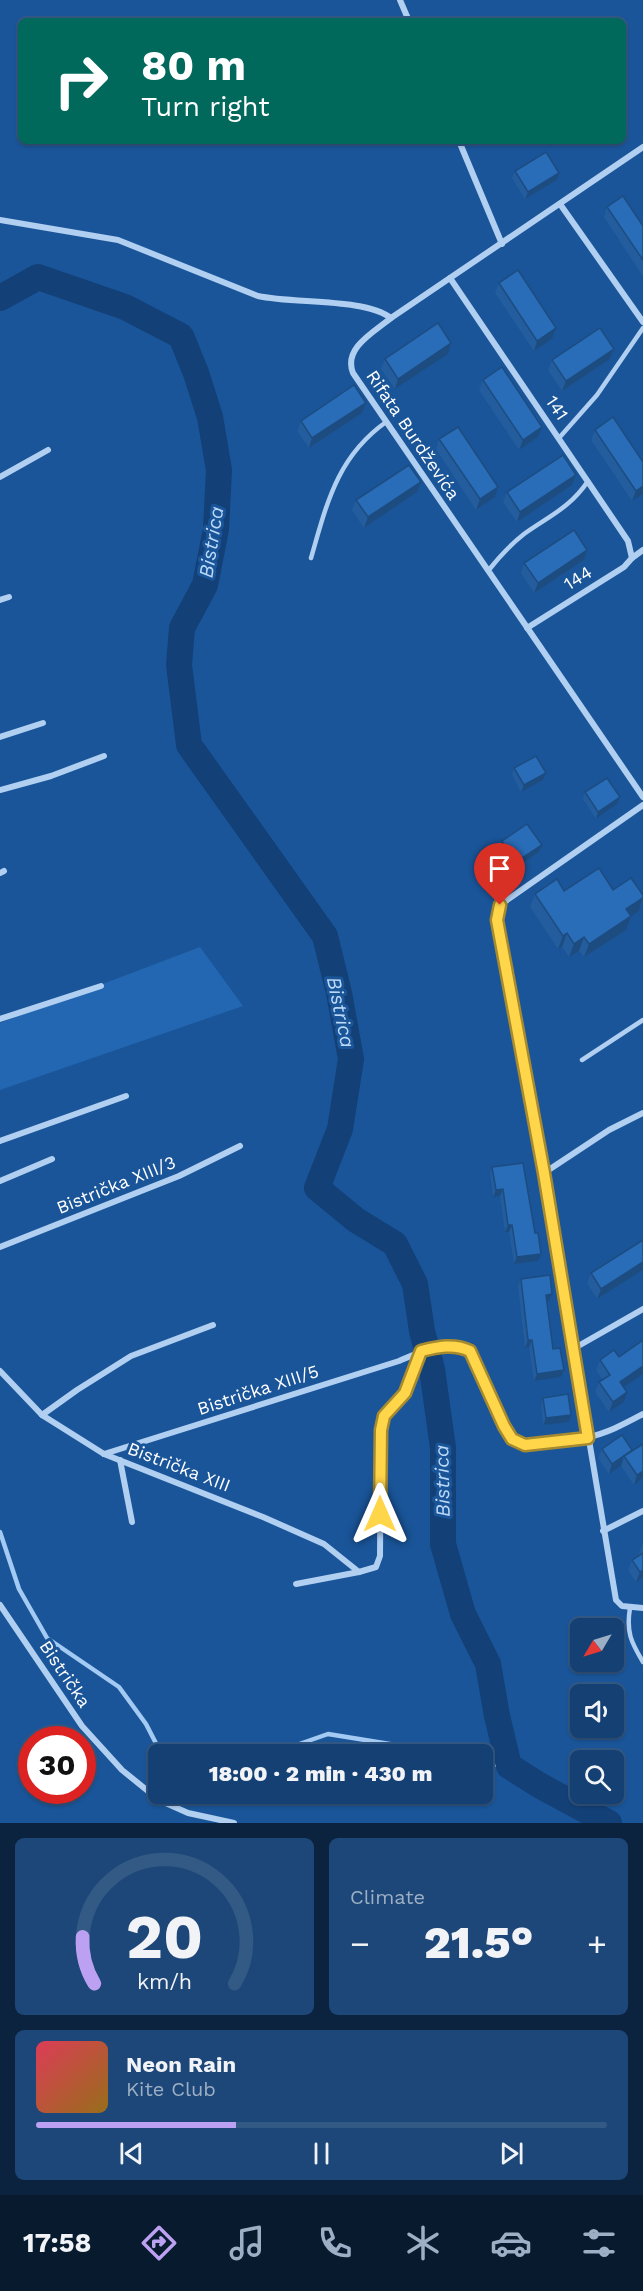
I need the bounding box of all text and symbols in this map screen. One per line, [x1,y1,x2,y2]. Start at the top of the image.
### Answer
text: 80 m [141,41,246,90]
icon: right [42,42,120,120]
text: Turn right [141,91,270,123]
street label: Rifata Burdževića [362,366,465,503]
street label: 141 [542,392,573,424]
water label: Bistrica [194,504,228,580]
street label: 144 [560,561,596,594]
pin [474,843,525,905]
icon: arrive [483,852,516,885]
water label: Bistrica [322,974,360,1050]
street label: Bistrička XIII/3 [53,1151,178,1218]
street label: Bistrička XIII/5 [194,1360,321,1419]
street label: Bistrička XIII [125,1437,234,1496]
water label: Bistrica [429,1445,455,1517]
position arrow [348,1482,412,1546]
north arrow [570,1618,624,1672]
map controls [570,1618,624,1804]
street label: Bistrička [35,1636,95,1711]
button: sound [570,1684,624,1738]
speed limit sign: 30 [18,1726,96,1804]
button: search [570,1750,624,1804]
text: 18:00 · 2 min · 430 m [209,1761,432,1786]
text: Climate [350,1885,425,1909]
text: 20 [126,1900,203,1973]
text: 21.5° [424,1916,533,1969]
text: − [350,1924,370,1963]
text: + [587,1924,607,1963]
text: km/h [137,1969,192,1994]
text: Neon Rain [126,2052,236,2077]
text: Kite Club [126,2077,216,2101]
icon: previous [115,2137,148,2170]
icon: pause [305,2137,338,2170]
icon: next [495,2137,528,2170]
icon: directions [138,2222,180,2264]
icon: music [226,2222,268,2264]
icon: phone [314,2222,356,2264]
icon: climate [402,2222,444,2264]
icon: car [490,2222,532,2264]
icon: filters [578,2222,620,2264]
text: 17:58 [23,2227,91,2259]

